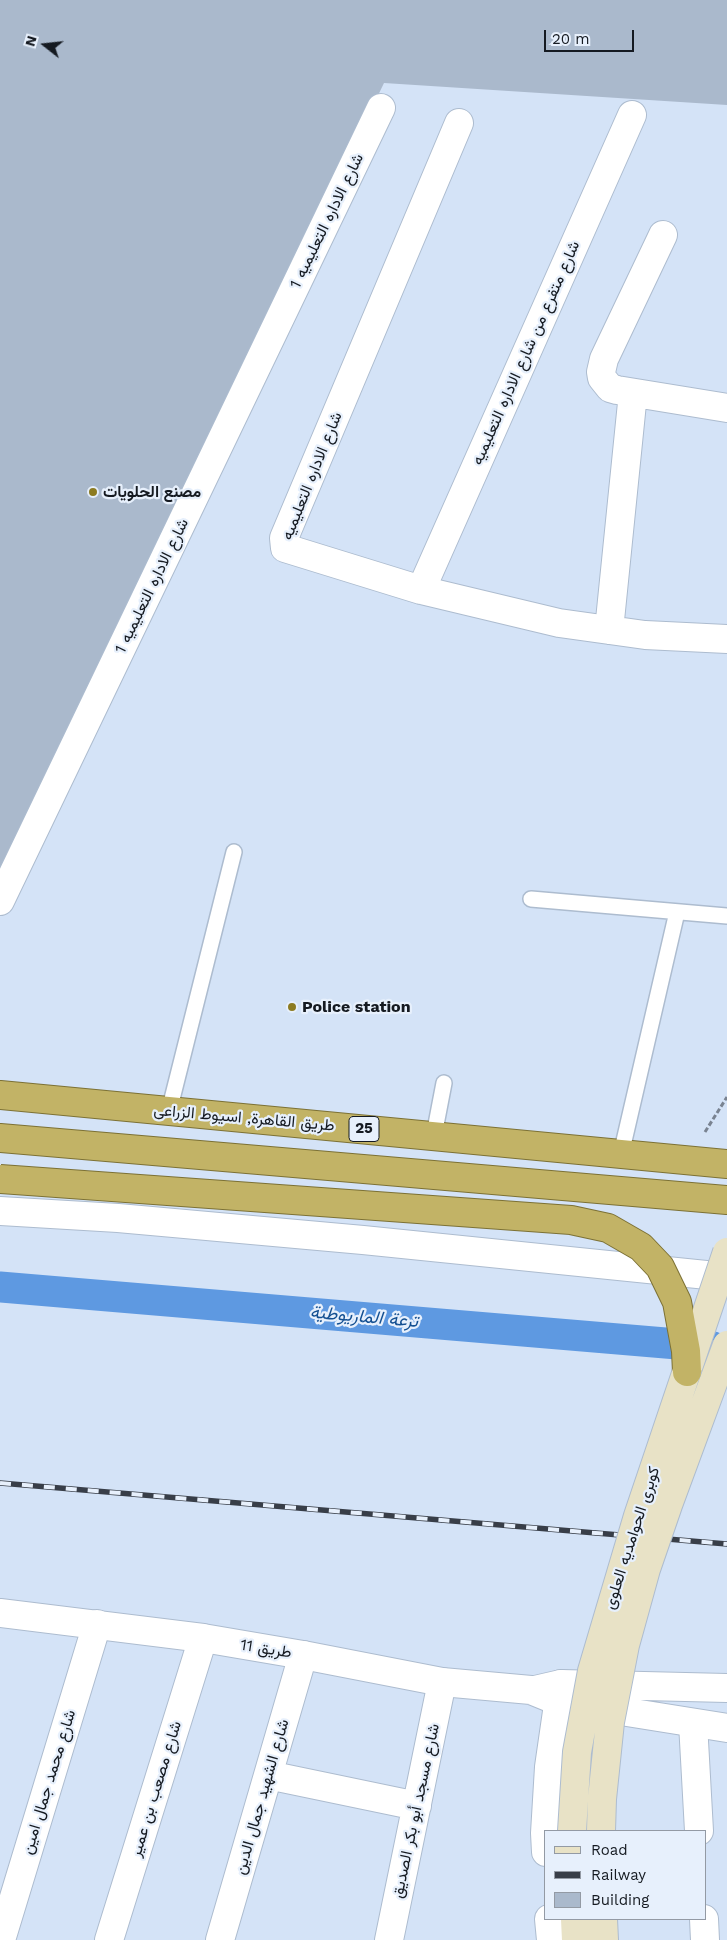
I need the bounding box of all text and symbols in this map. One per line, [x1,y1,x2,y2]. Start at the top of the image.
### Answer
north arrow [20,20,70,70]
scale bar [547,20,637,52]
text: 20 m [552,30,590,48]
text: N [21,34,40,48]
street label: شارع الاداره التعليميه 1 [286,150,368,292]
street label: شارع متفرع من شارع الاداره التعليميه [468,238,584,468]
street label: شارع الاداره التعليميه [278,409,346,543]
place label: مصنع الحلويات [103,482,201,502]
marker: مصنع الحلويات [87,486,99,498]
street label: شارع الاداره التعليميه 1 [111,515,193,657]
place label: Police station [302,997,411,1017]
marker: Police station [286,1001,298,1013]
street label: طريق القاهرة, اسيوط الزراعى [153,1101,335,1135]
road number: 25 [349,1116,379,1142]
water label: ترعة الماريوطية [309,1302,419,1332]
street label: كوبرى الحوامديه العلوى [600,1464,664,1612]
street label: طريق 11 [239,1635,293,1663]
street label: شارع محمد جمال امين [18,1707,80,1857]
street label: شارع الشهيد جمال الدين [231,1717,293,1877]
street label: شارع مصعب بن عمير [126,1719,186,1859]
street label: شارع مسجد أبو بكر الصديق [388,1722,444,1900]
legend [544,1830,707,1920]
text: Road [591,1841,628,1859]
text: Railway [591,1866,646,1884]
text: Building [591,1891,649,1909]

